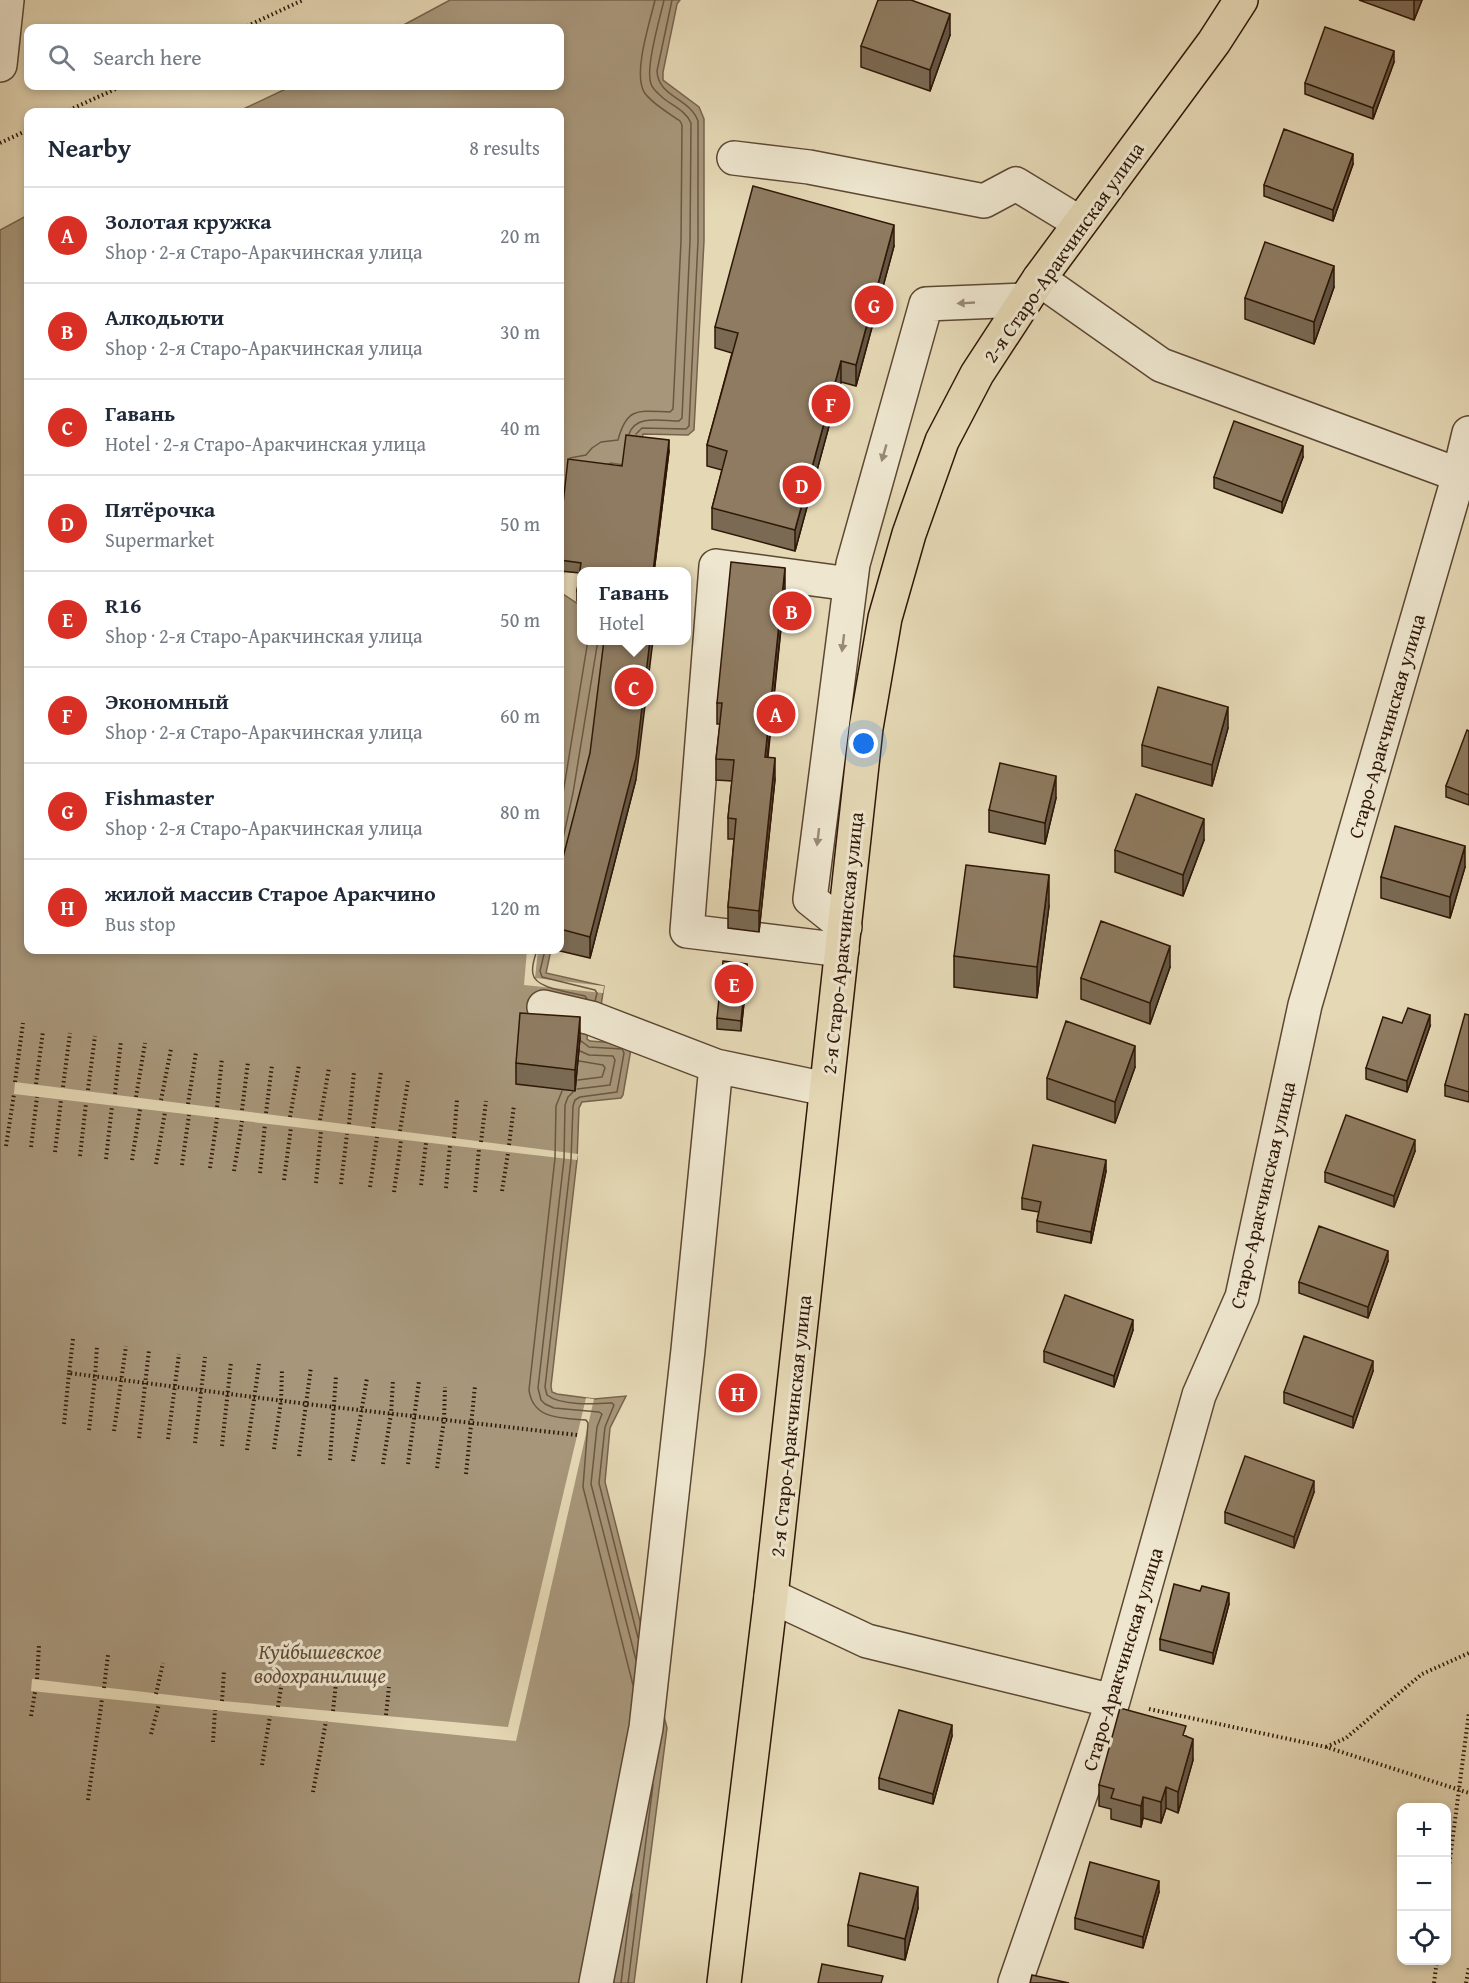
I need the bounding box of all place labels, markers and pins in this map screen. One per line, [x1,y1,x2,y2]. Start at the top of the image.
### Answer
pin: G [854,282,894,328]
pin: F [812,382,850,426]
pin: D [782,462,822,508]
pin: B [772,588,812,634]
pin: C [614,664,654,710]
pin: A [756,692,796,736]
pin: E [714,962,754,1006]
pin: H [718,1370,758,1416]

